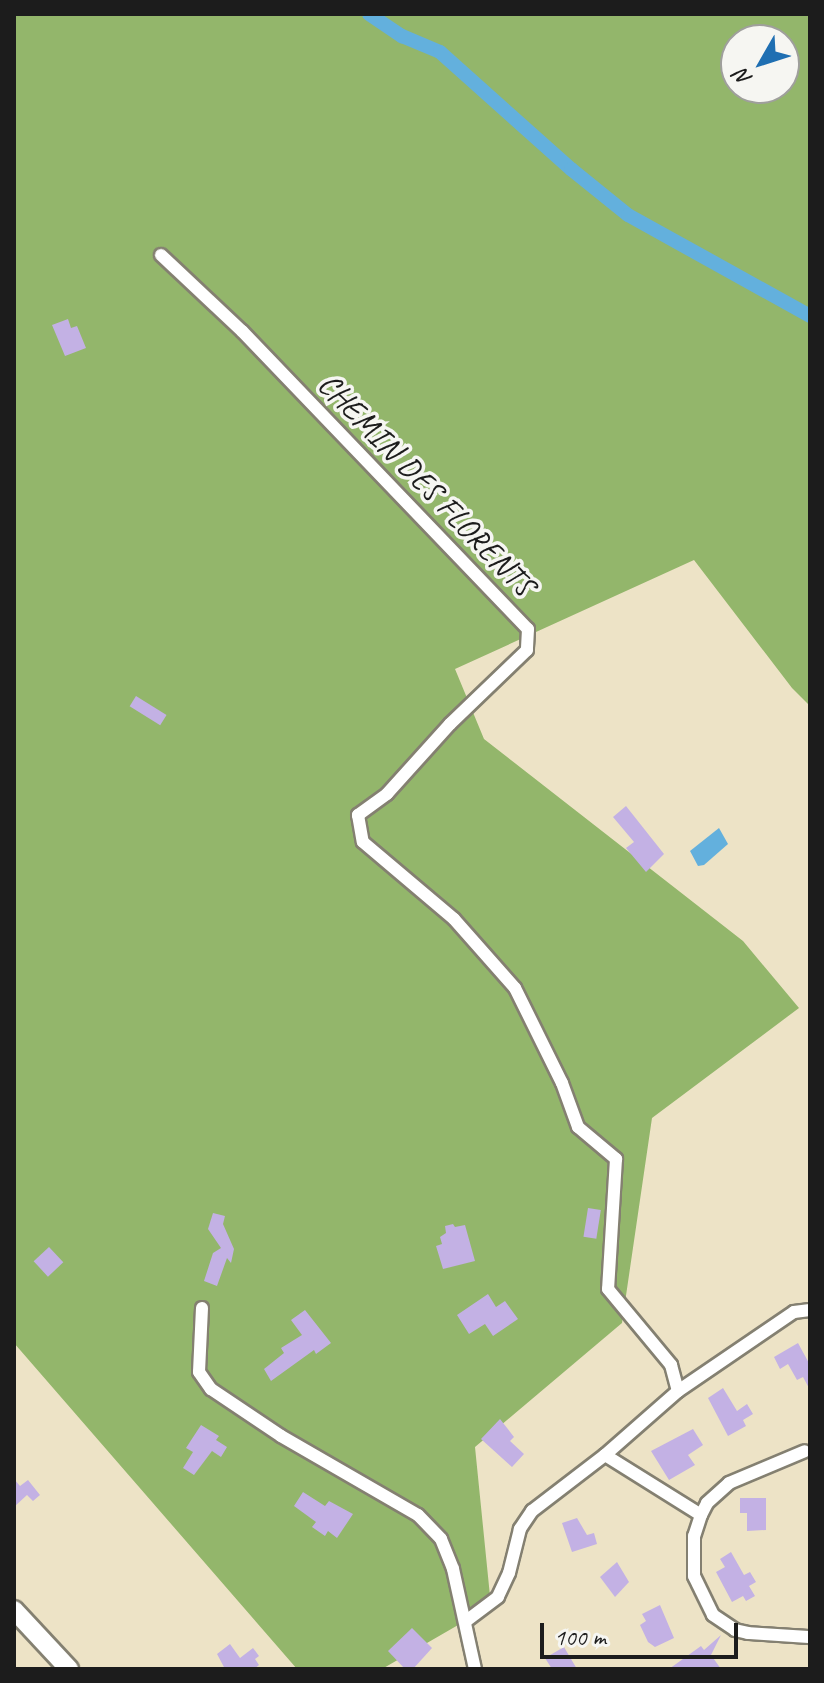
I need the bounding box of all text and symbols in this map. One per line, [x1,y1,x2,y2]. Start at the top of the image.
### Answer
north arrow [720,24,800,104]
text: N [728,64,758,92]
street label: CHEMIN DES FLORENTS [309,365,543,605]
scale bar [544,1607,742,1657]
text: 100 m [554,1622,606,1652]

